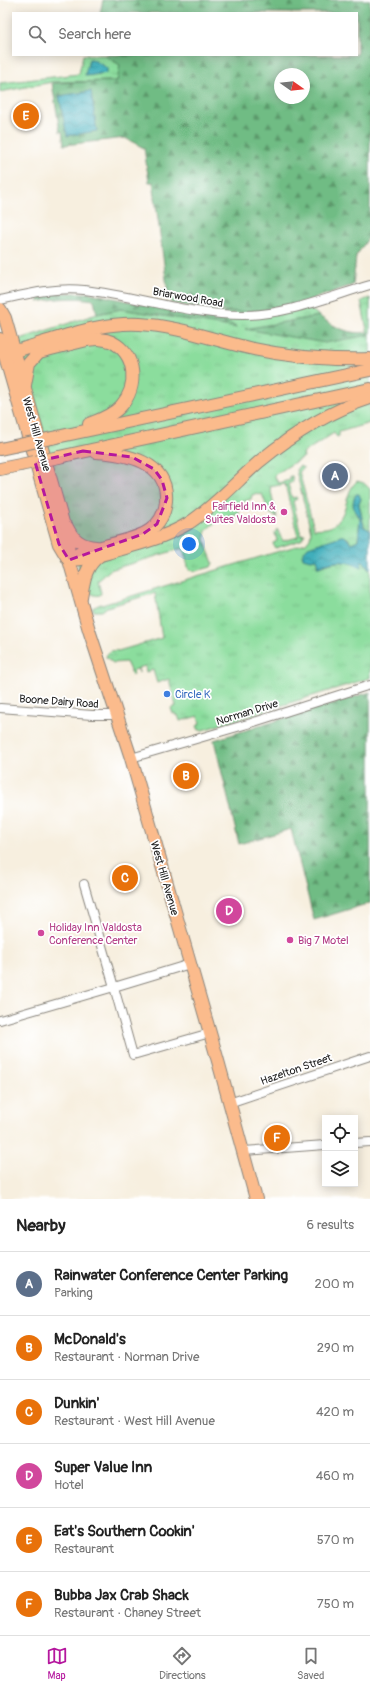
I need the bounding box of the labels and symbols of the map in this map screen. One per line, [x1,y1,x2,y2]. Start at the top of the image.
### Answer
north arrow [274,68,310,104]
pin: E [13,101,39,131]
street label: Briarwood Road [152,285,224,310]
street label: West Hill Avenue [20,395,54,473]
pin: A [322,461,348,491]
place label: Fairfield Inn & Suites Valdosta [205,500,276,526]
marker: Fairfield Inn & Suites Valdosta [279,507,289,517]
your location [179,534,199,554]
place label: Circle K [175,688,211,701]
marker: Circle K [162,689,172,699]
street label: Boone Dairy Road [19,692,99,711]
street label: Norman Drive [215,697,280,728]
pin: B [173,761,199,791]
street label: West Hill Avenue [148,839,182,917]
pin: C [112,863,138,893]
pin: D [216,896,242,926]
place label: Holiday Inn Valdosta Conference Center [49,921,142,947]
marker: Holiday Inn Valdosta Conference Center [36,928,46,938]
place label: Big 7 Motel [298,934,349,947]
marker: Big 7 Motel [285,935,295,945]
street label: Hazelton Street [259,1051,334,1088]
pin: F [264,1123,290,1153]

